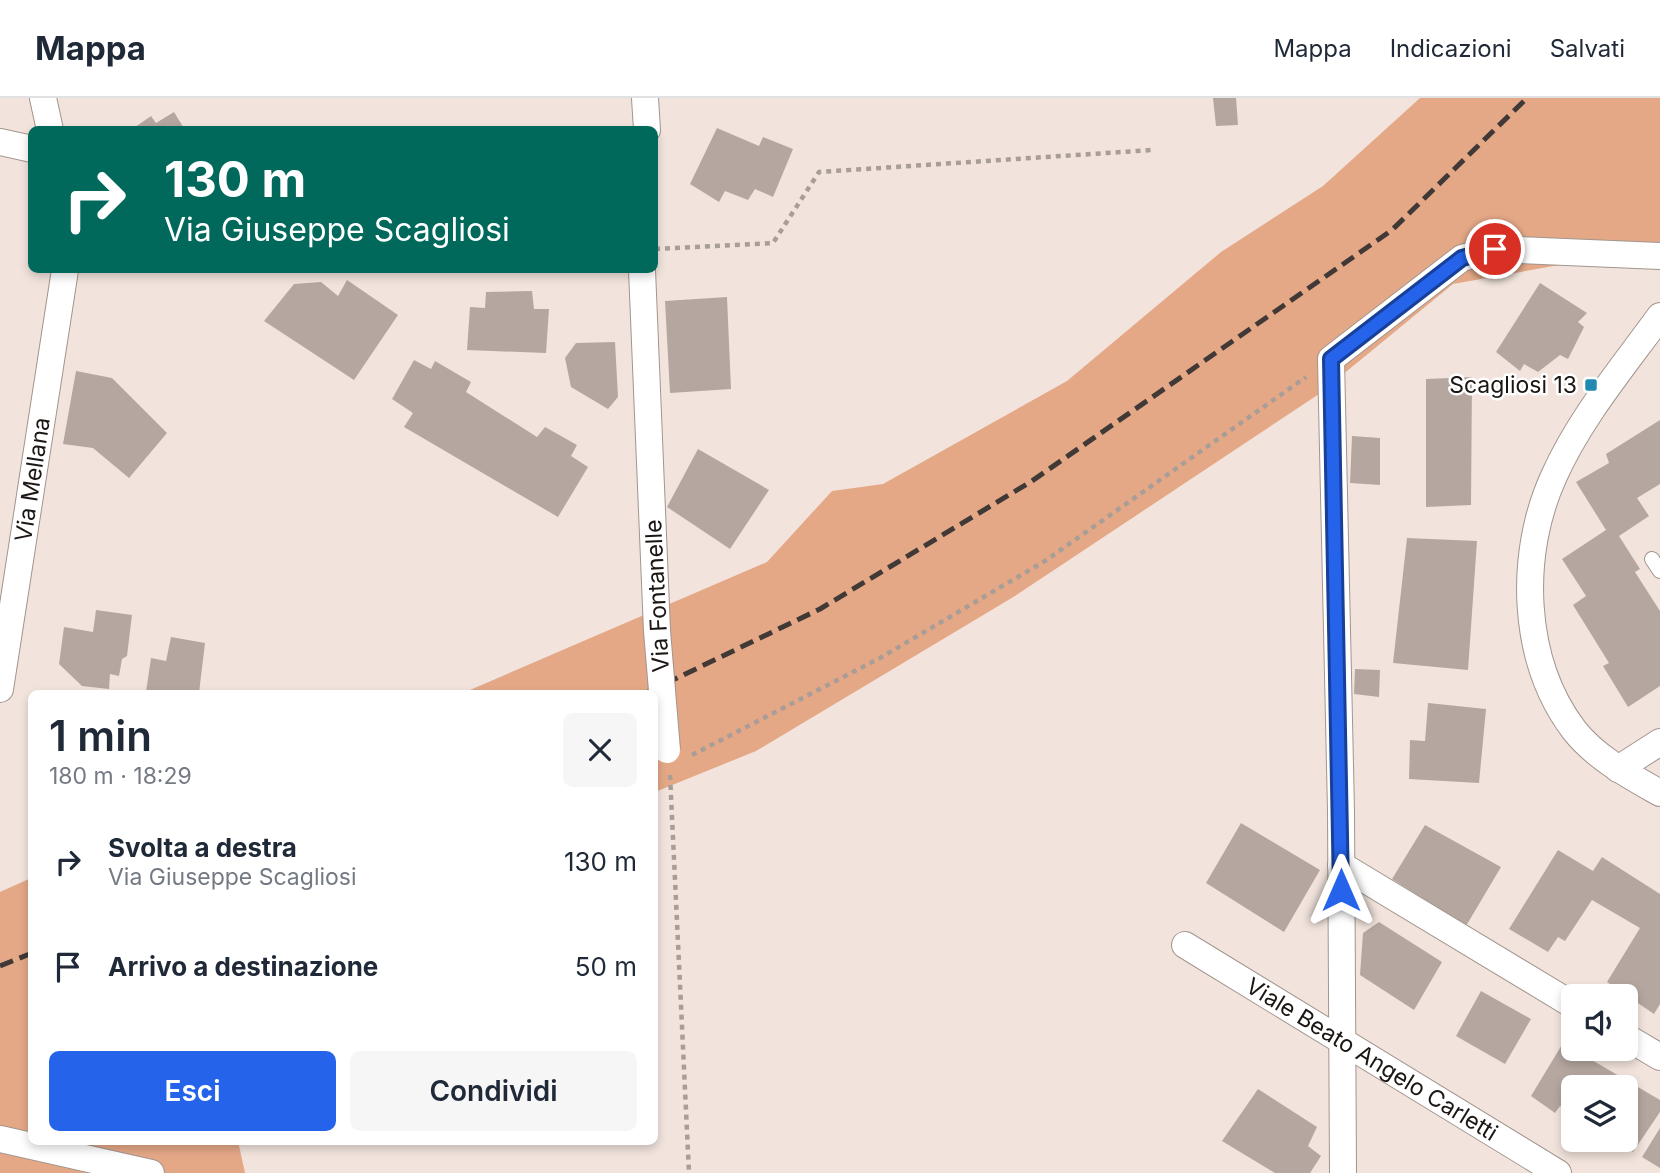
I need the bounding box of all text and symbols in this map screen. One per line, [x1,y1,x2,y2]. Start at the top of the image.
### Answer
text: Mappa [35,28,146,68]
text: Mappa [1273,34,1352,63]
text: Indicazioni [1390,34,1512,63]
text: Salvati [1550,34,1625,63]
text: 130 m [164,150,306,209]
icon: right [49,154,140,245]
text: Via Giuseppe Scagliosi [164,210,510,249]
pin [1465,219,1525,279]
icon: arrive [1476,230,1514,268]
place label: Scagliosi 13 [1449,371,1577,399]
marker: Scagliosi 13 [1583,377,1599,393]
street label: Via Mellana [9,415,56,544]
street label: Via Fontanelle [639,519,675,673]
text: 1 min [49,710,152,761]
button: close [563,713,637,787]
text: 180 m · 18:29 [49,762,192,790]
text: Svolta a destra [108,832,297,863]
icon: right [49,843,87,881]
text: 130 m [564,846,637,877]
position arrow [1304,853,1378,927]
text: Via Giuseppe Scagliosi [108,863,357,891]
icon: arrive [49,948,87,986]
text: Arrivo a destinazione [108,951,378,982]
text: 50 m [575,951,637,982]
street label: Viale Beato Angelo Carletti [1241,972,1503,1147]
map controls [1561,984,1638,1152]
button: sound [1561,984,1638,1061]
button: Esci [49,1051,336,1131]
button: Condividi [350,1051,637,1131]
button: layers [1561,1075,1638,1152]

